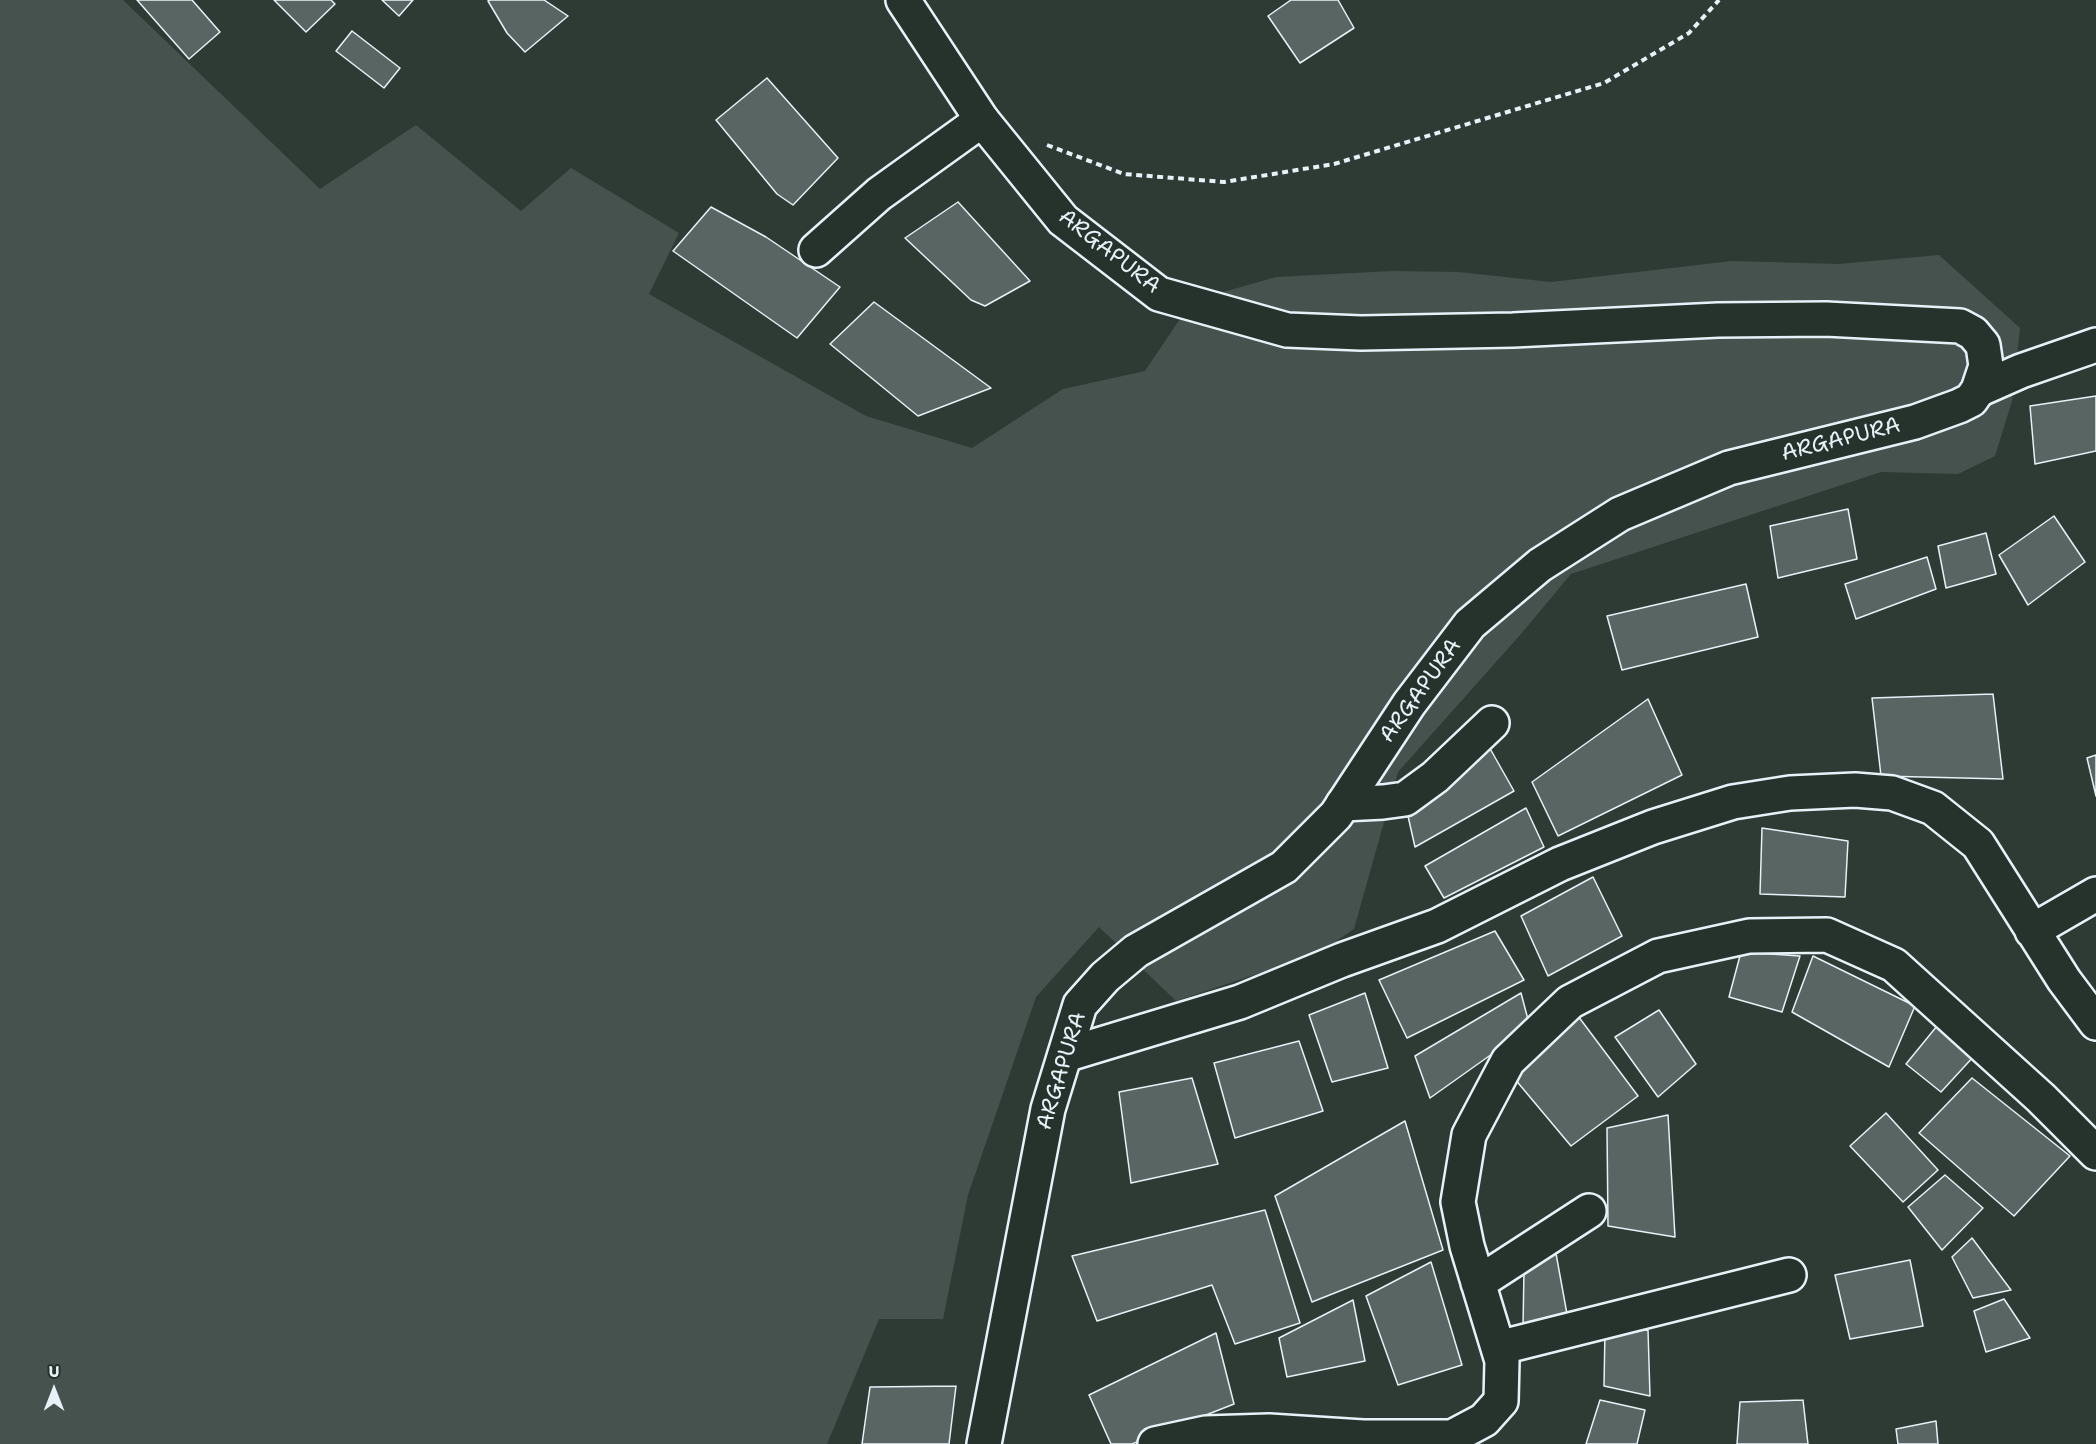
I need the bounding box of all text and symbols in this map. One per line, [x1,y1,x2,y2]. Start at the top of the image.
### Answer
street label: ARGAPURA [1053,204,1165,300]
street label: ARGAPURA [1779,412,1903,468]
street label: ARGAPURA [1374,634,1468,748]
street label: ARGAPURA [1032,1009,1092,1133]
north arrow [24,1360,84,1420]
text: U [49,1361,59,1382]

